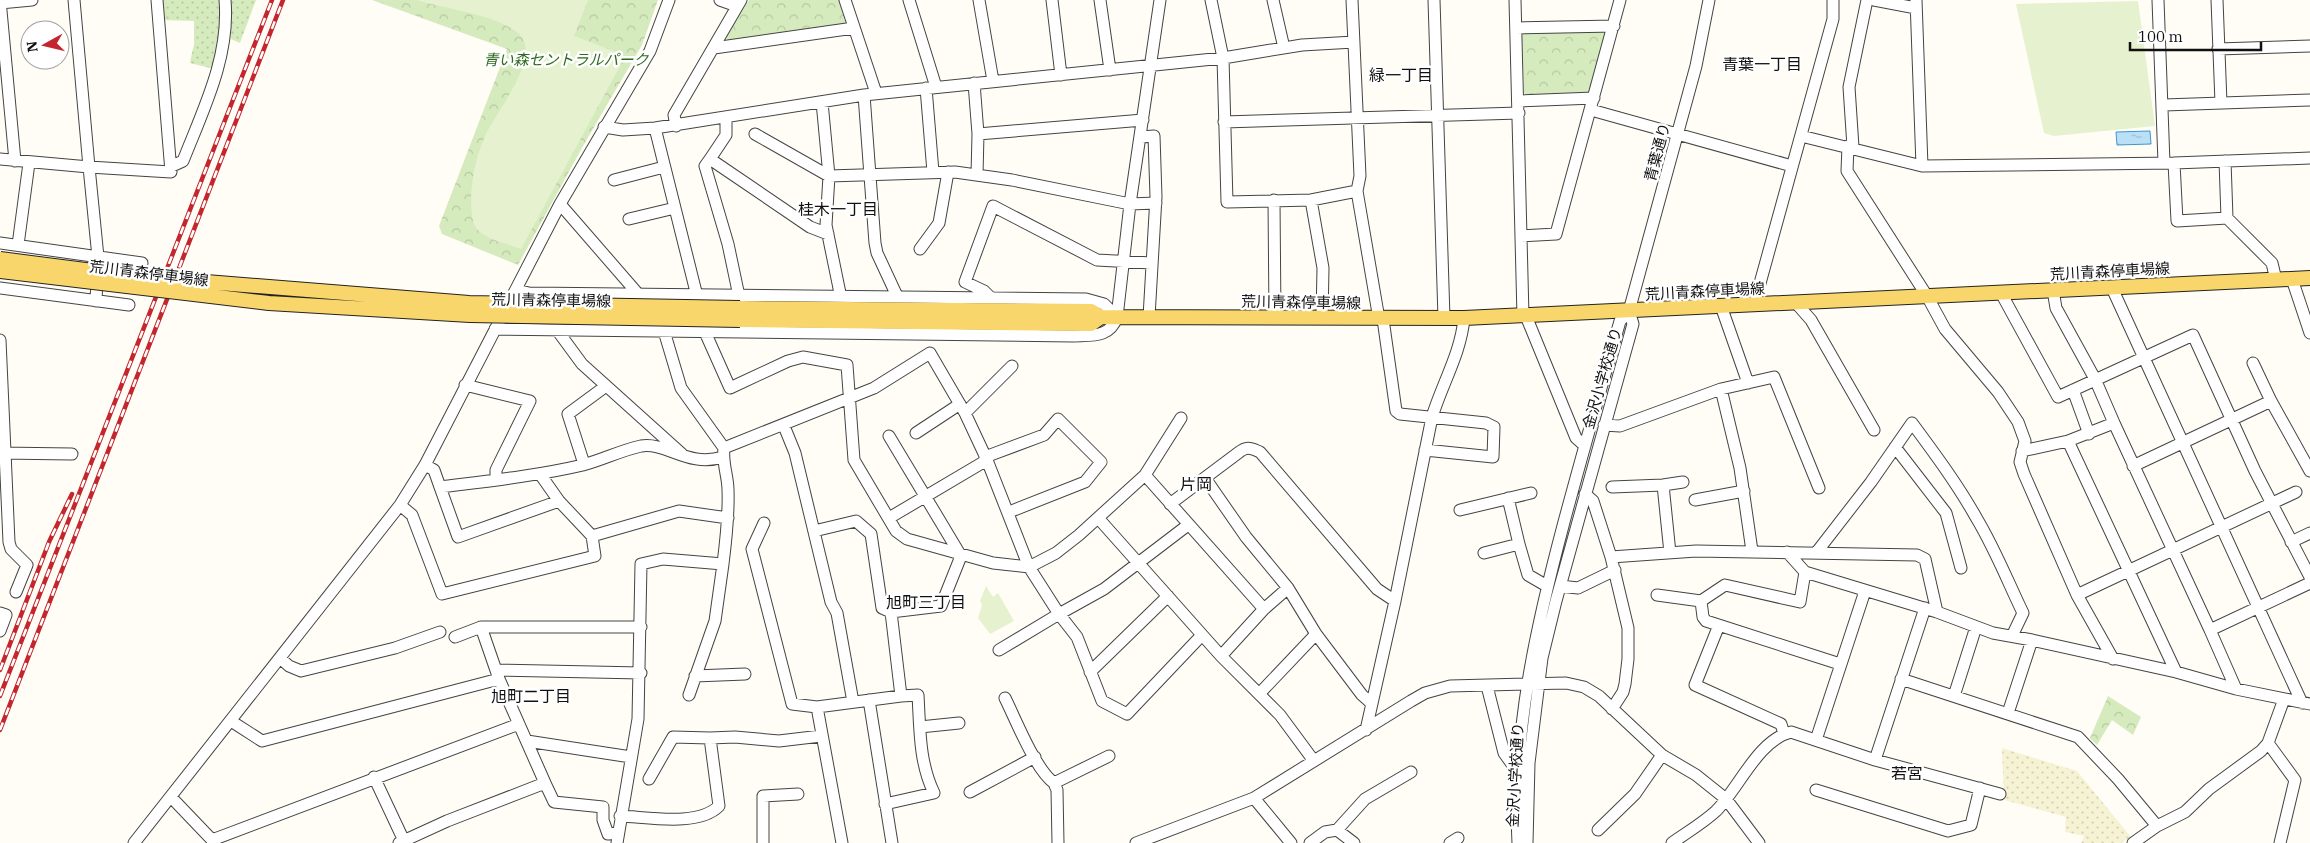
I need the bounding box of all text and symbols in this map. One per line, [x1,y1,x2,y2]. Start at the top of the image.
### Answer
north arrow [20,20,70,70]
scale bar [2130,20,2261,52]
text: 100 m [2138,27,2183,46]
text: N [22,40,42,54]
park label: 青い森セントラルパーク [483,50,649,69]
district label: 青葉一丁目 [1722,54,1802,74]
district label: 緑一丁目 [1369,65,1433,85]
street label: 青葉通り [1640,121,1674,183]
district label: 桂木一丁目 [798,199,878,219]
street label: 荒川青森停車場線 [88,256,210,290]
street label: 荒川青森停車場線 [2050,258,2170,284]
street label: 荒川青森停車場線 [1645,278,1765,304]
street label: 荒川青森停車場線 [491,289,611,311]
street label: 荒川青森停車場線 [1241,291,1361,313]
street label: 金沢小学校通り [1578,325,1626,431]
district label: 片岡 [1180,474,1212,494]
district label: 旭町三丁目 [886,592,966,612]
district label: 旭町二丁目 [491,686,571,706]
street label: 金沢小学校通り [1503,722,1527,828]
district label: 若宮 [1891,763,1923,783]

